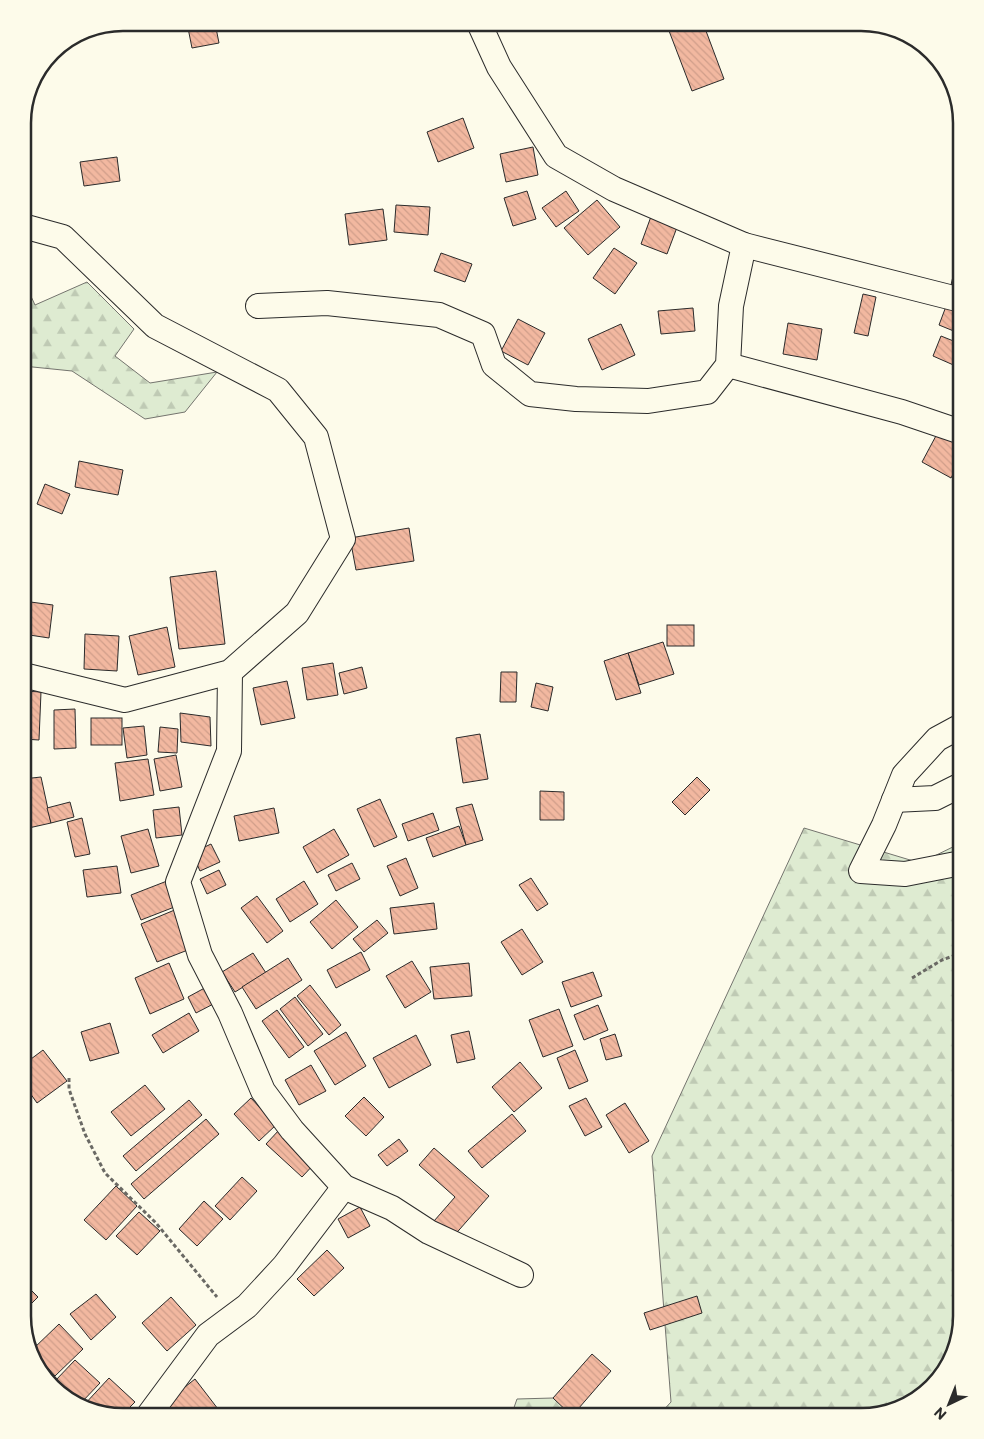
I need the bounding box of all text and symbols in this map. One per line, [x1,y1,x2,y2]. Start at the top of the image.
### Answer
north arrow [924,1379,974,1429]
text: N [930,1404,949,1424]

